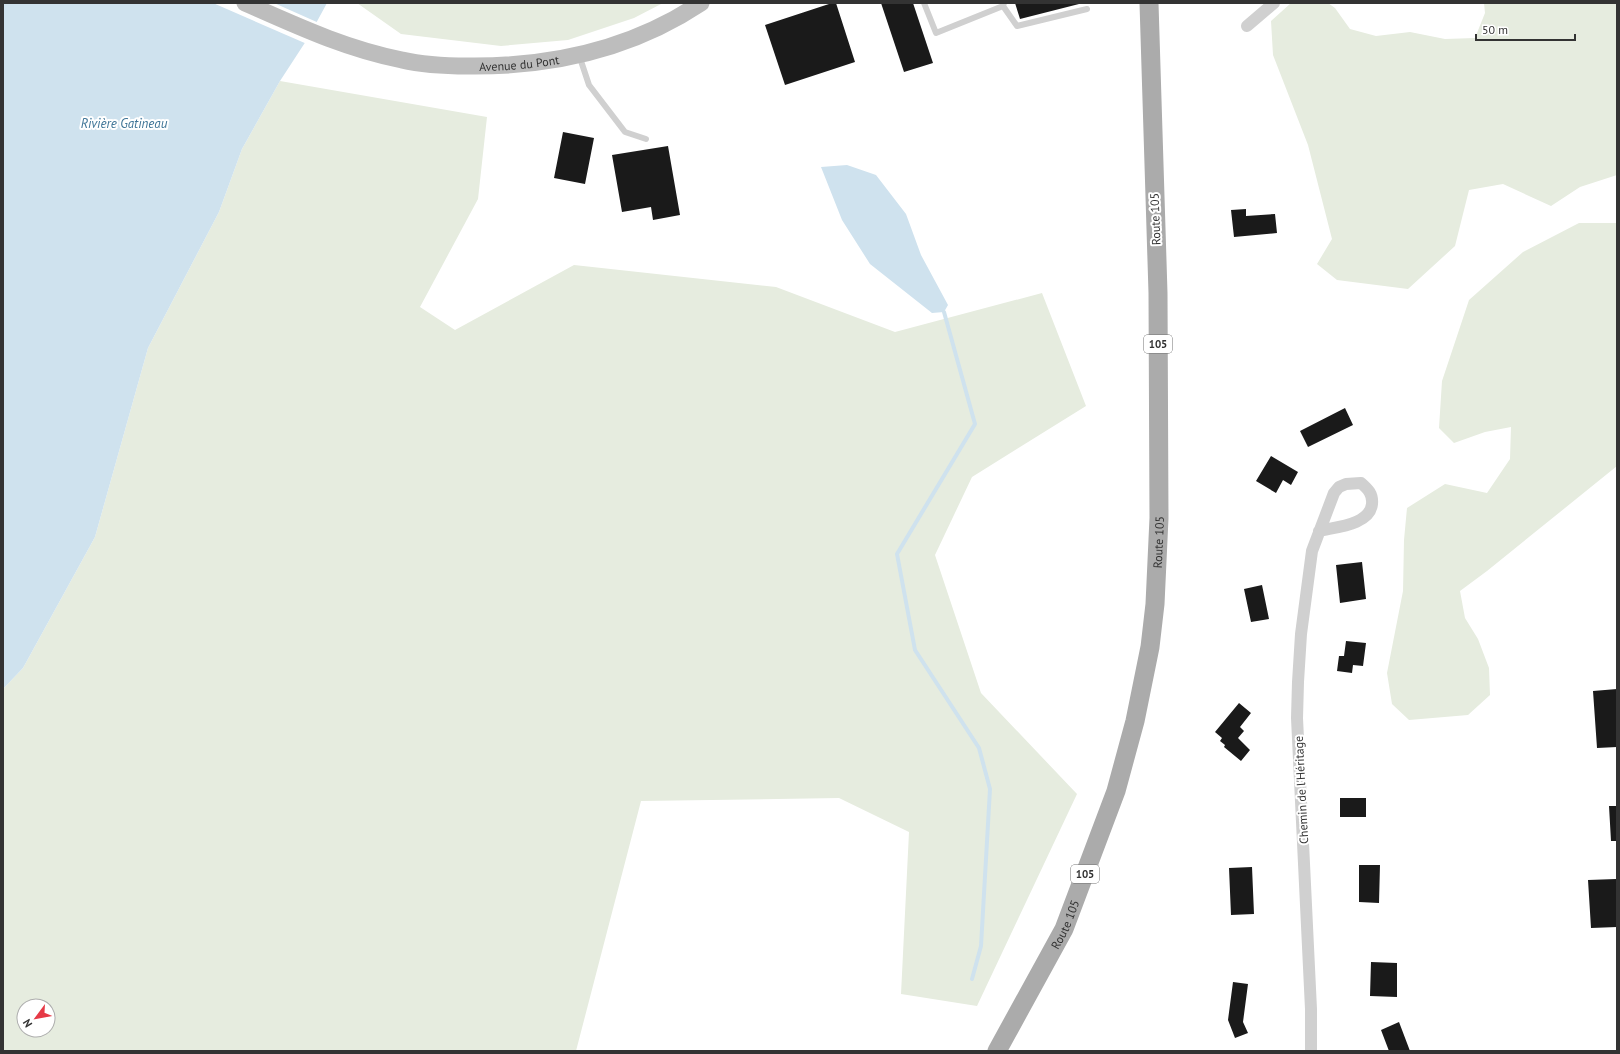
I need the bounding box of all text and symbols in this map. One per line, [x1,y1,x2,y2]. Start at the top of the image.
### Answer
scale bar [1476,16,1575,42]
text: 50 m [1482,22,1508,37]
street label: Avenue du Pont [479,51,560,74]
water label: Rivière Gatineau [81,115,168,132]
street label: Route 105 [1147,193,1163,245]
road number: 105 [1144,335,1172,353]
street label: Route 105 [1149,516,1167,569]
street label: Chemin de l'Héritage [1291,736,1311,844]
road number: 105 [1071,865,1099,883]
street label: Route 105 [1047,897,1082,951]
north arrow [16,998,56,1038]
text: N [20,1017,35,1030]

